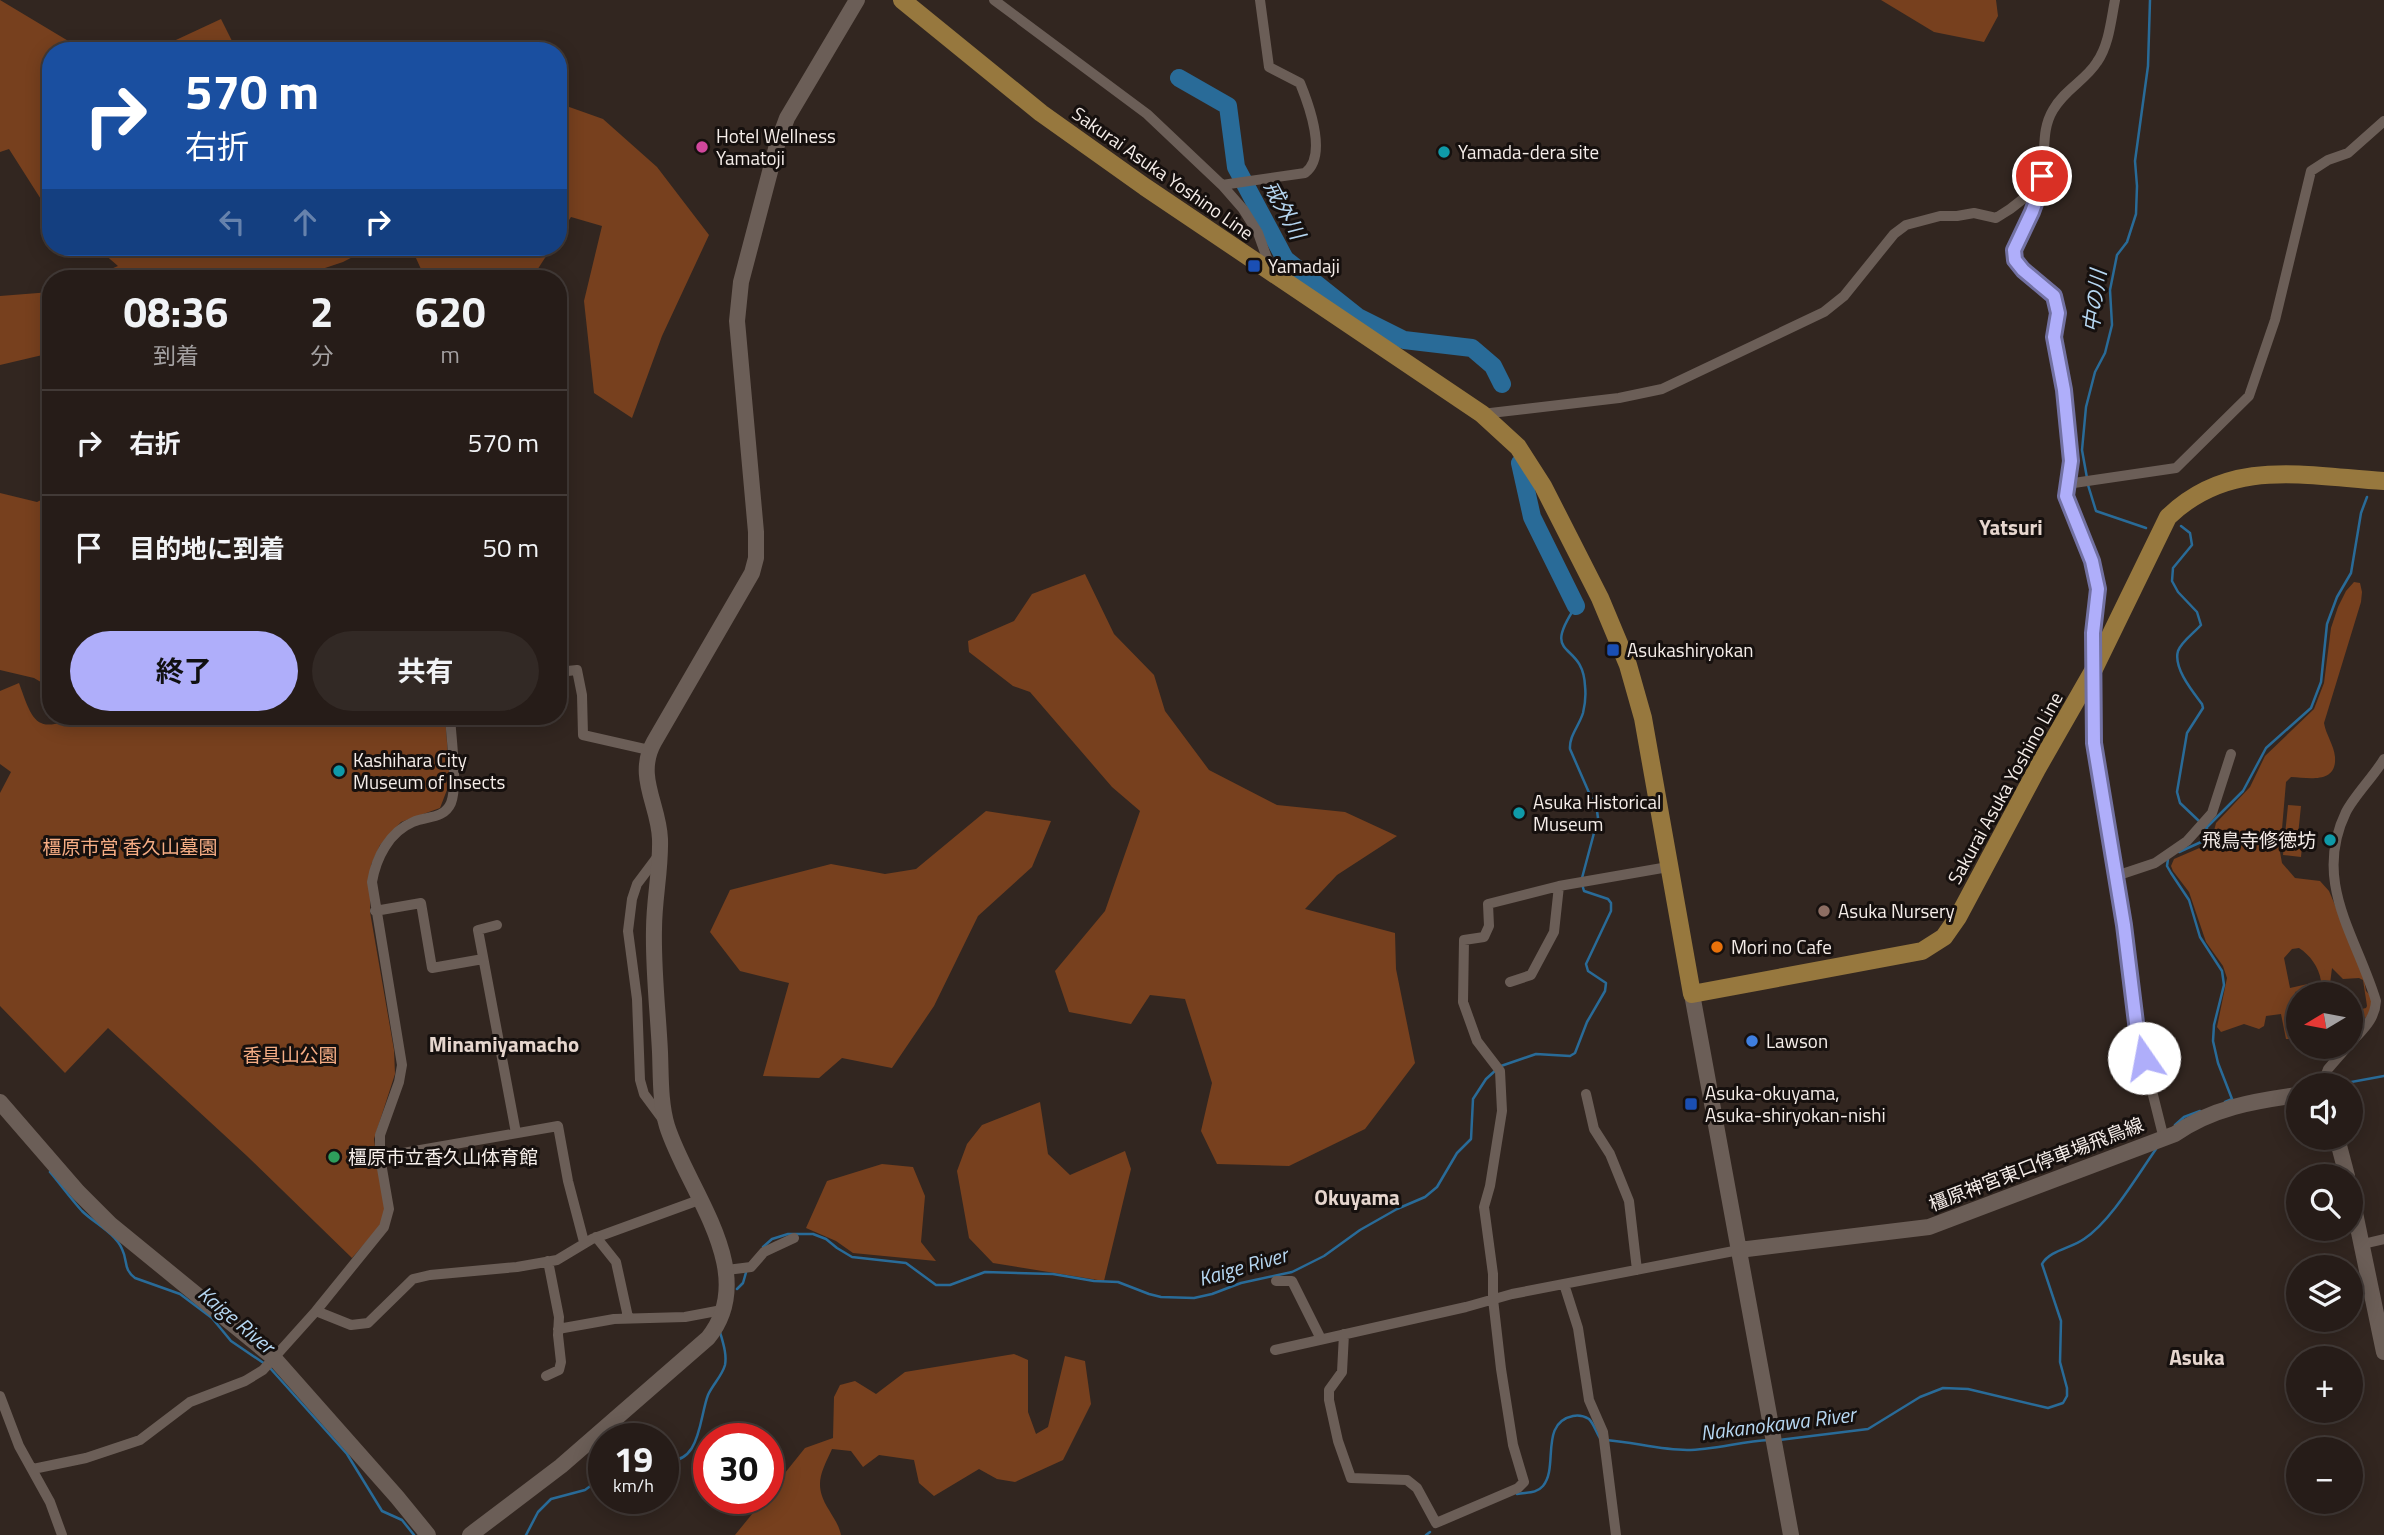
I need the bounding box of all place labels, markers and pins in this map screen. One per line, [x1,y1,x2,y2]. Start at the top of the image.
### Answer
place label: Hotel Wellness Yamatoji [716,121,836,172]
place label: Yamada-dera site [1458,137,1599,166]
marker: Hotel Wellness Yamatoji [694,139,710,155]
marker: Yamada-dera site [1436,144,1452,160]
pin [2012,146,2072,206]
place label: Yamadaji [1268,251,1340,280]
marker: Yamadaji [1246,258,1262,274]
place label: Asukashiryokan [1627,635,1753,664]
marker: Asukashiryokan [1605,642,1621,658]
place label: Kashihara City Museum of Insects [353,745,505,796]
marker: Kashihara City Museum of Insects [331,763,347,779]
place label: Asuka Historical Museum [1533,787,1661,838]
marker: Asuka Historical Museum [1511,805,1527,821]
place label: 飛鳥寺修徳坊 [2202,825,2316,854]
marker: 飛鳥寺修徳坊 [2322,832,2338,848]
place label: Asuka Nursery [1838,896,1955,925]
marker: Asuka Nursery [1816,903,1832,919]
place label: Mori no Cafe [1731,932,1832,961]
marker: Mori no Cafe [1709,939,1725,955]
place label: Lawson [1766,1026,1828,1055]
marker: Lawson [1744,1033,1760,1049]
place label: Asuka-okuyama, Asuka-shiryokan-nishi [1705,1078,1886,1129]
marker: Asuka-okuyama, Asuka-shiryokan-nishi [1683,1096,1699,1112]
place label: 橿原市立香久山体育館 [348,1142,538,1171]
marker: 橿原市立香久山体育館 [326,1149,342,1165]

